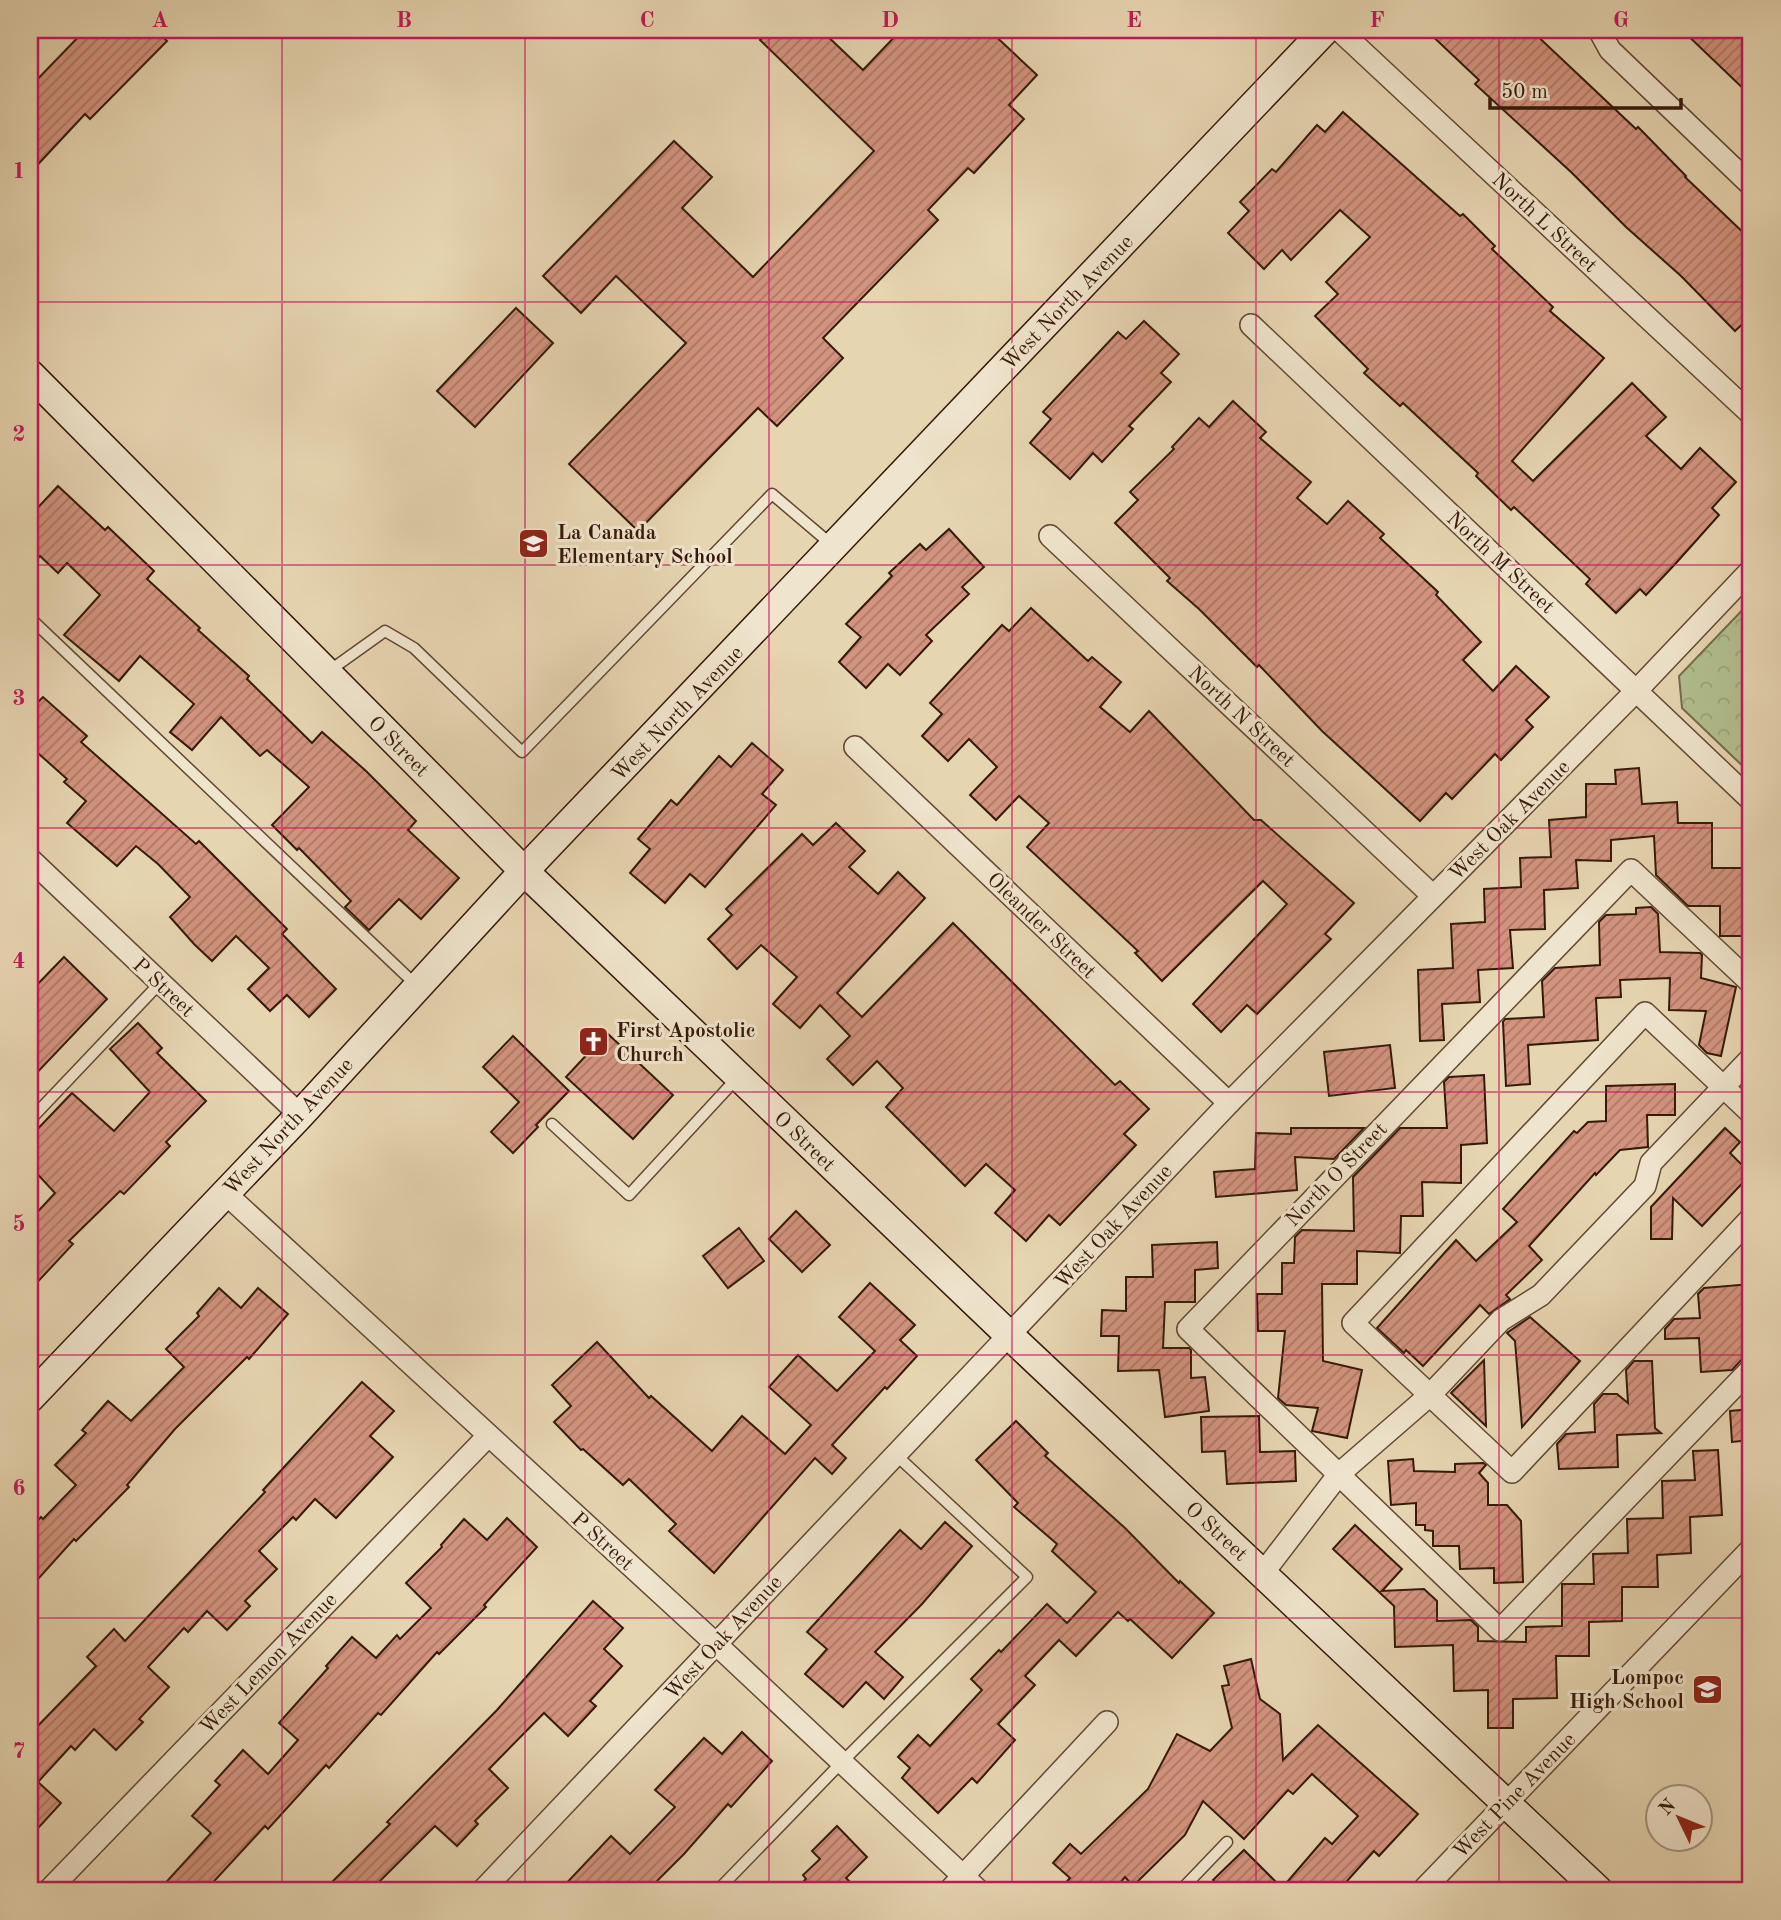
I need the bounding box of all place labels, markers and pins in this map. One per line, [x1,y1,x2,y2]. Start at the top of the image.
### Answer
place label: La Canada Elementary School [557,523,733,568]
school or university icon: La Canada Elementary School [517,527,551,561]
place label: First Apostolic Church [616,1021,756,1066]
church icon: First Apostolic Church [576,1025,610,1059]
place label: Lompoc High School [1569,1668,1684,1713]
school or university icon: Lompoc High School [1690,1672,1724,1706]

